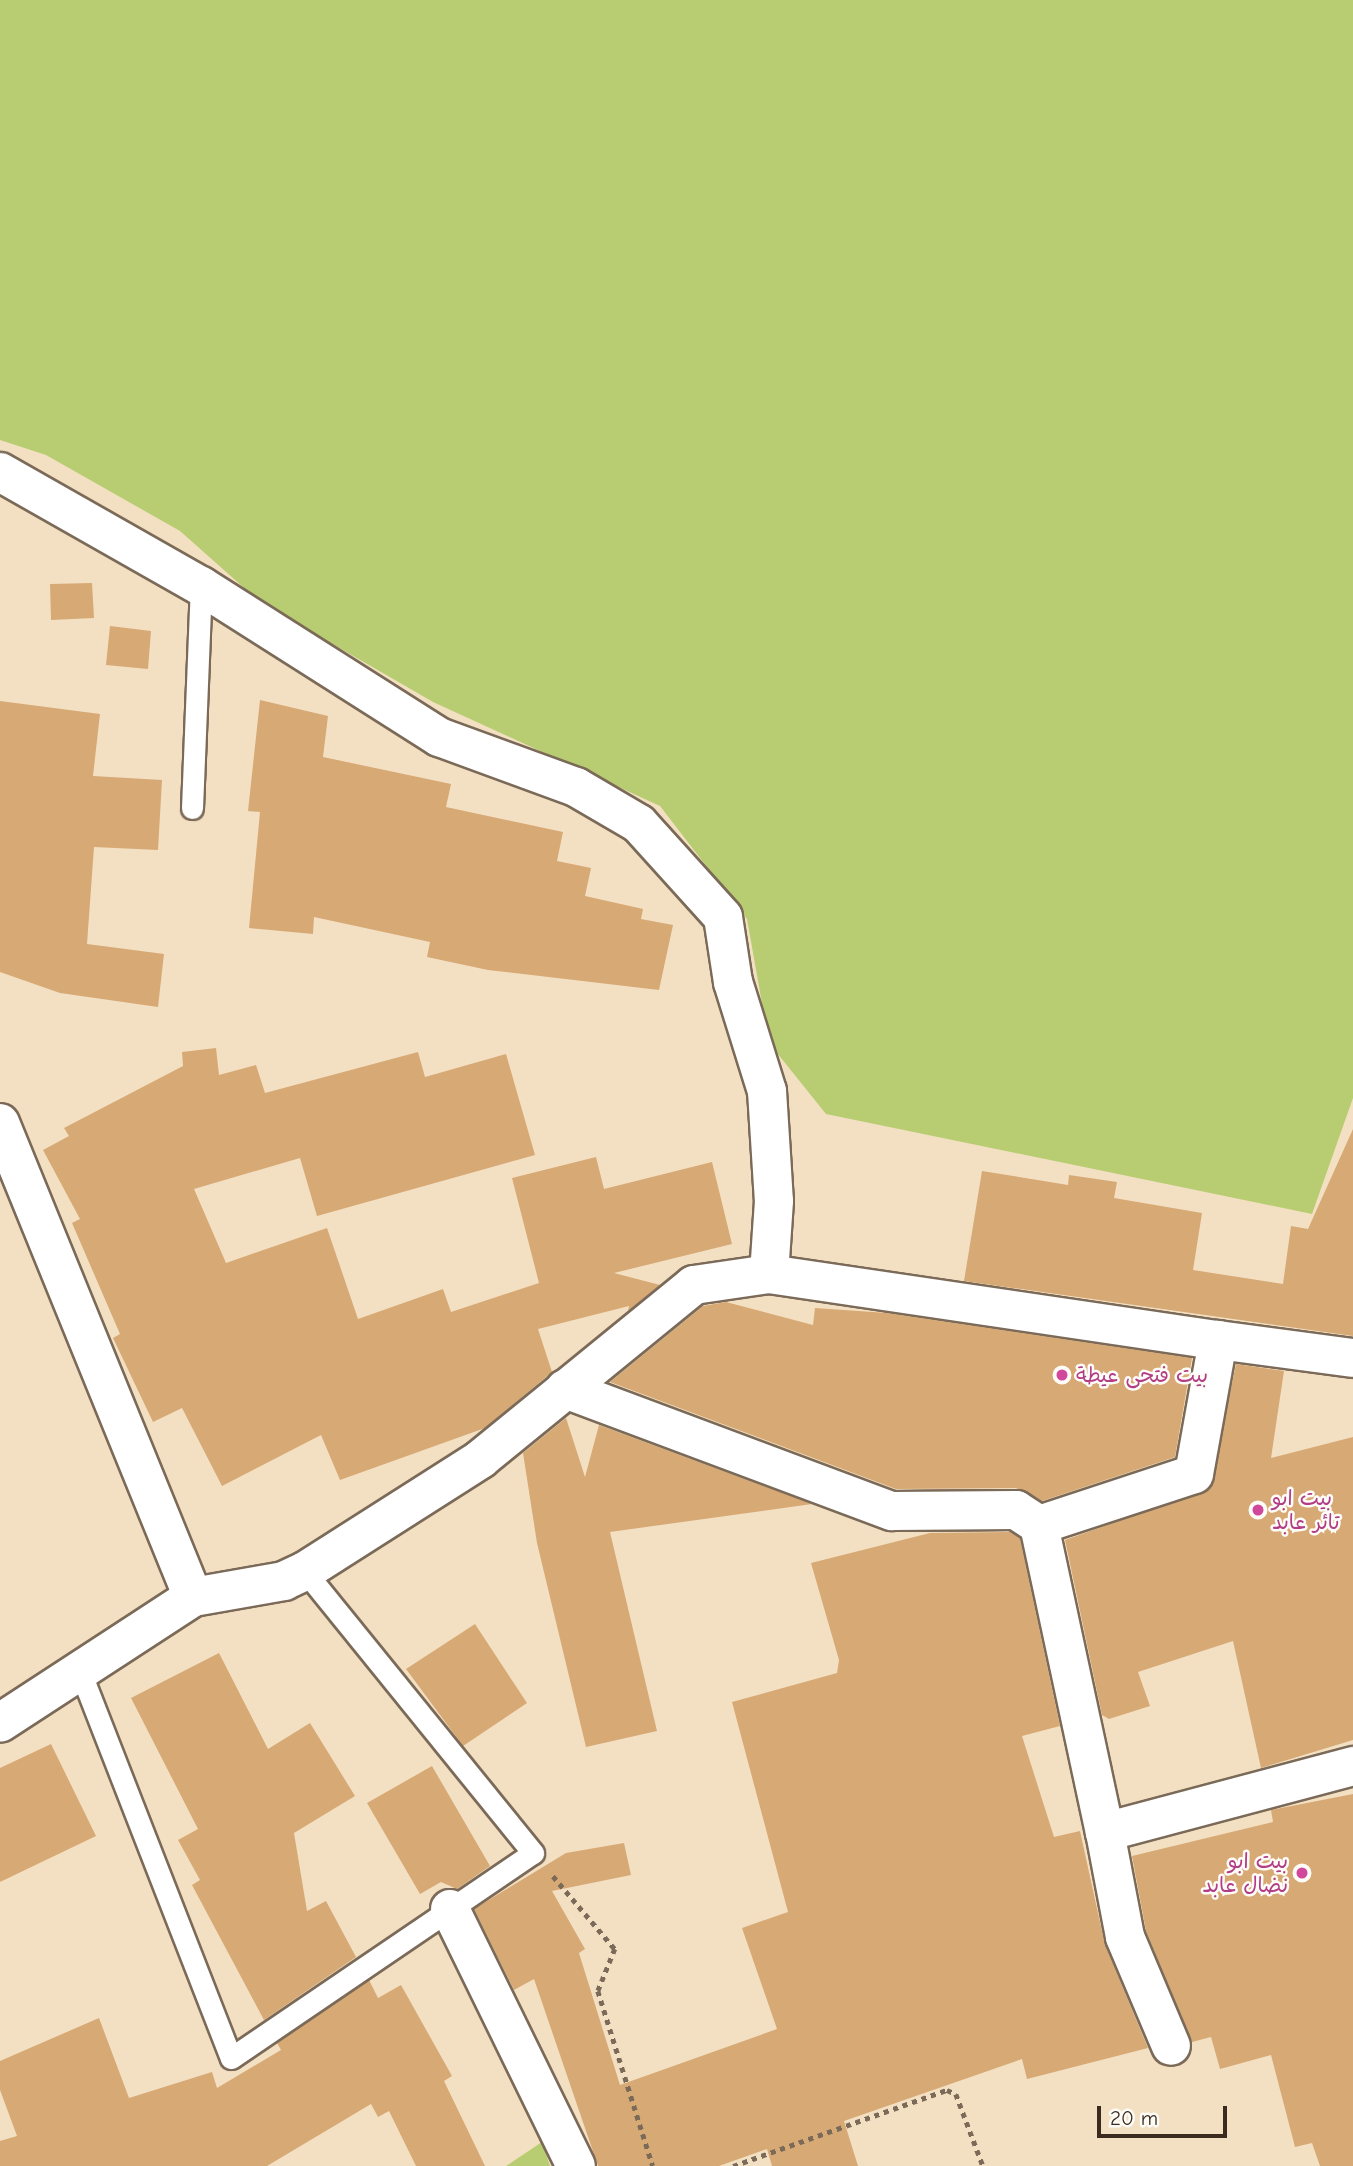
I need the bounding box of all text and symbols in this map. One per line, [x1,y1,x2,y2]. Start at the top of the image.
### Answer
place label: بيت فتحى عيطة [1076,1362,1208,1388]
marker: بيت فتحى عيطة [1054,1367,1070,1383]
place label: بيت ابو تائر عابد [1272,1485,1340,1535]
marker: بيت ابو تائر عابد [1250,1502,1266,1518]
place label: بيت ابو نضال عابد [1202,1848,1288,1898]
marker: بيت ابو نضال عابد [1294,1865,1310,1881]
scale bar [1101,2092,1230,2136]
text: 20 m [1110,2106,1158,2130]

